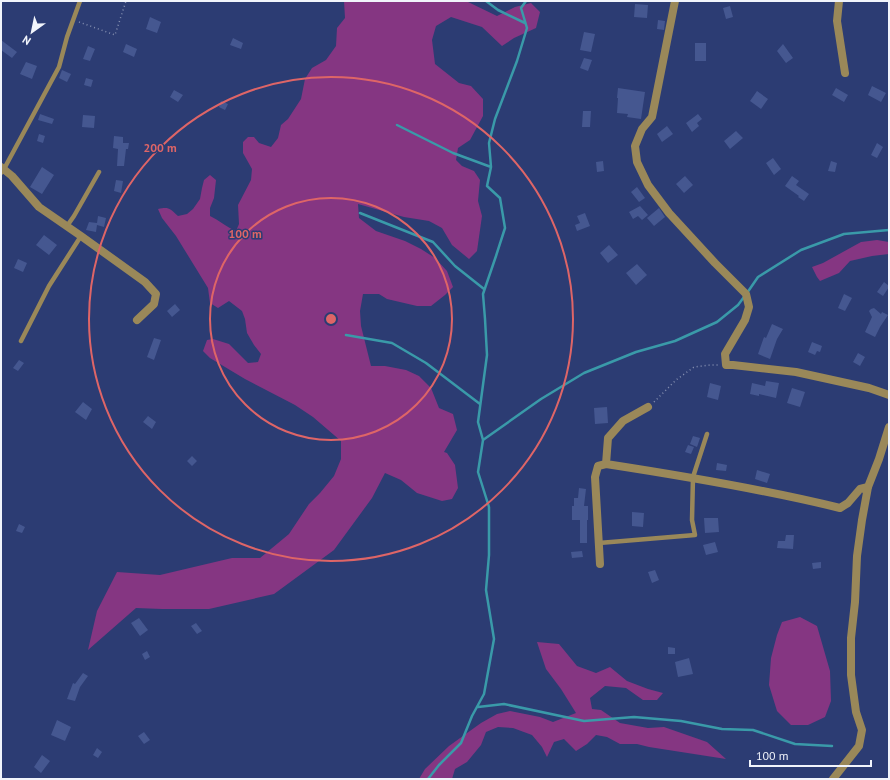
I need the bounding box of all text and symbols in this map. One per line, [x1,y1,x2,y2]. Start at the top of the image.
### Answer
north arrow [12,12,52,52]
text: N [20,33,33,48]
text: 200 m [143,140,177,155]
text: 100 m [228,226,262,241]
centre of rings [324,312,338,326]
scale bar [750,742,871,768]
text: 100 m [756,748,789,763]

